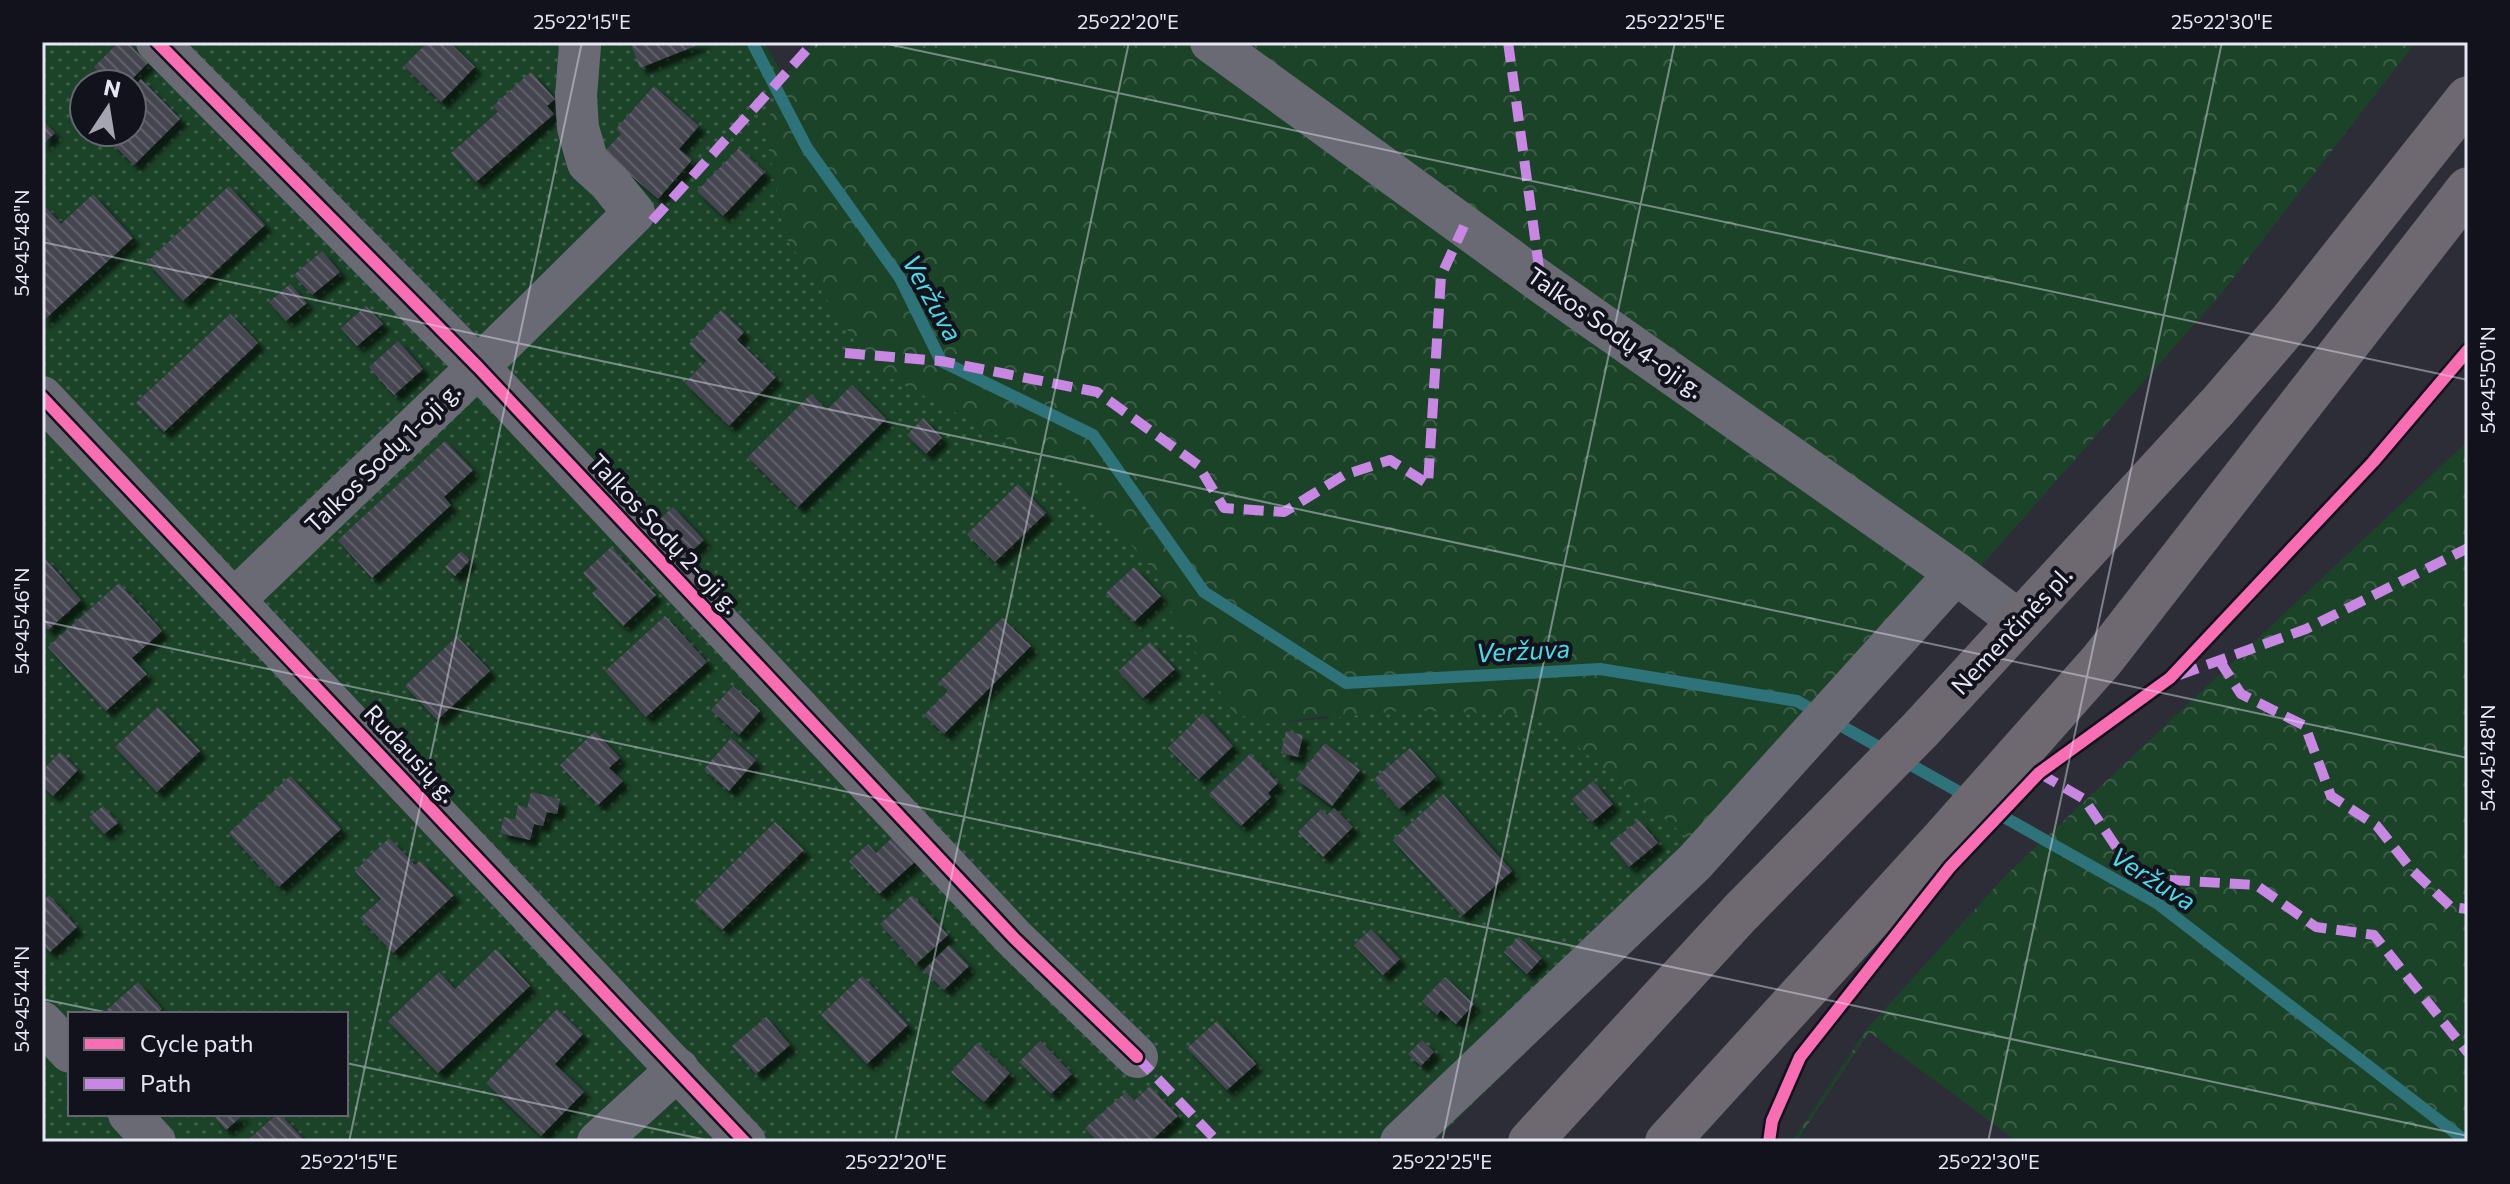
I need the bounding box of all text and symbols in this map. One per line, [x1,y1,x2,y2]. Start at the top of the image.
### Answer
text: 25°22'15"E [533,9,631,33]
text: 25°22'20"E [1077,9,1179,33]
text: 25°22'25"E [1625,9,1725,33]
text: 25°22'30"E [2171,9,2273,33]
north arrow [68,68,148,148]
text: N [101,73,123,103]
text: 54°45'48"N [9,189,33,297]
water label: Veržuva [897,248,970,346]
street label: Talkos Sodų 4-oji g. [1522,260,1710,404]
text: 54°45'50"N [2475,326,2499,434]
street label: Talkos Sodų 1-oji g. [298,375,466,538]
street label: Talkos Sodų 2-oji g. [584,447,747,619]
street label: Nemenčinės pl. [1944,560,2077,700]
text: 54°45'46"N [9,567,33,675]
water label: Veržuva [1475,632,1571,667]
street label: Rudausių g. [359,698,464,808]
text: 54°45'48"N [2475,704,2499,812]
water label: Veržuva [2106,840,2202,916]
text: 54°45'44"N [9,946,33,1052]
legend [68,1012,348,1116]
text: Cycle path [140,1028,254,1057]
text: Path [140,1068,191,1097]
text: 25°22'15"E [300,1149,398,1173]
text: 25°22'20"E [845,1149,947,1173]
text: 25°22'25"E [1392,1149,1492,1173]
text: 25°22'30"E [1938,1149,2040,1173]

